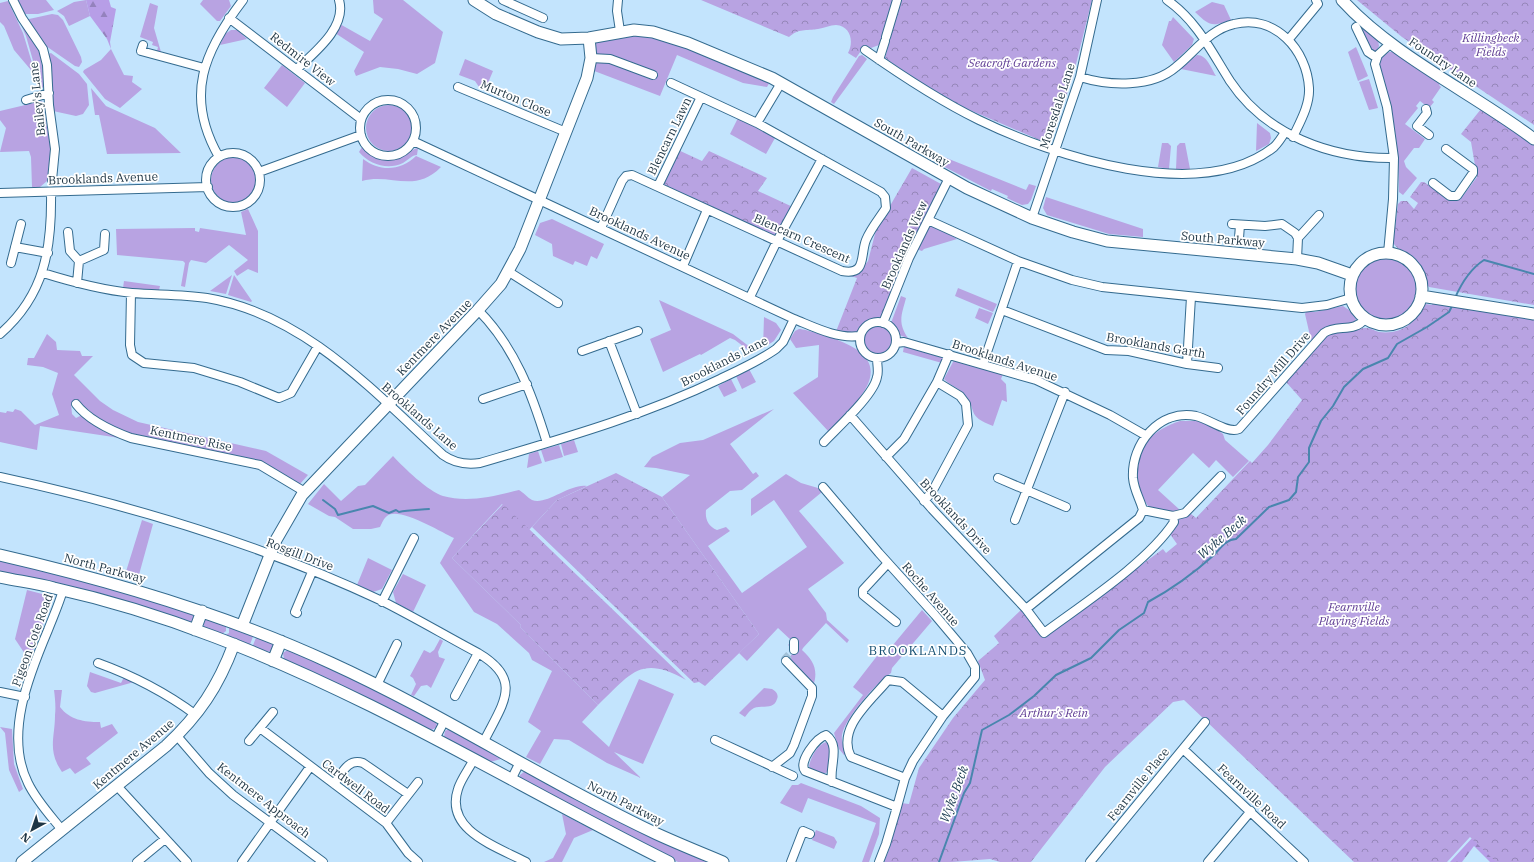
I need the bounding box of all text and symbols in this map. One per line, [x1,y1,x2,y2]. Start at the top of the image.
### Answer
street label: Redmire View [267,29,339,90]
park label: Killingbeck Fields [1461,30,1520,59]
street label: Foundry Lane [1406,34,1480,90]
park label: Seacroft Gardens [967,55,1056,70]
street label: Bailey's Lane [26,61,48,137]
street label: Moresdale Lane [1036,61,1078,151]
street label: Murton Close [478,76,554,120]
street label: Blencarn Lawn [644,94,694,177]
street label: South Parkway [872,114,953,170]
street label: Brooklands Avenue [48,169,158,187]
street label: Brooklands View [878,198,930,291]
street label: Brooklands Avenue [587,203,693,263]
street label: Blencarn Crescent [752,210,852,266]
street label: South Parkway [1180,228,1266,250]
street label: Kentmere Avenue [393,295,475,379]
street label: Foundry Mill Drive [1233,328,1313,418]
street label: Brooklands Garth [1105,329,1207,361]
street label: Brooklands Lane [678,333,770,389]
street label: Brooklands Avenue [950,336,1060,384]
street label: Brooklands Lane [379,379,461,453]
street label: Kentmere Rise [149,422,233,454]
street label: Brooklands Drive [917,475,995,557]
water label: Wyke Beck [1194,511,1250,563]
street label: Rosgill Drive [264,534,336,574]
street label: North Parkway [62,550,148,586]
street label: Roche Avenue [899,559,963,629]
street label: Pigeon Cote Road [8,591,56,689]
park label: Fearnville Playing Fields [1318,599,1390,628]
district label: BROOKLANDS [869,642,967,659]
park label: Arthur's Rein [1019,705,1088,720]
street label: Kentmere Avenue [89,716,177,792]
street label: Fearnville Place [1104,744,1172,824]
street label: Cardwell Road [319,756,393,816]
street label: Kentmere Approach [214,759,314,841]
street label: Fearnville Road [1215,760,1289,832]
water label: Wyke Beck [936,763,972,825]
street label: North Parkway [585,777,667,829]
north arrow [12,810,52,850]
text: N [18,829,33,846]

